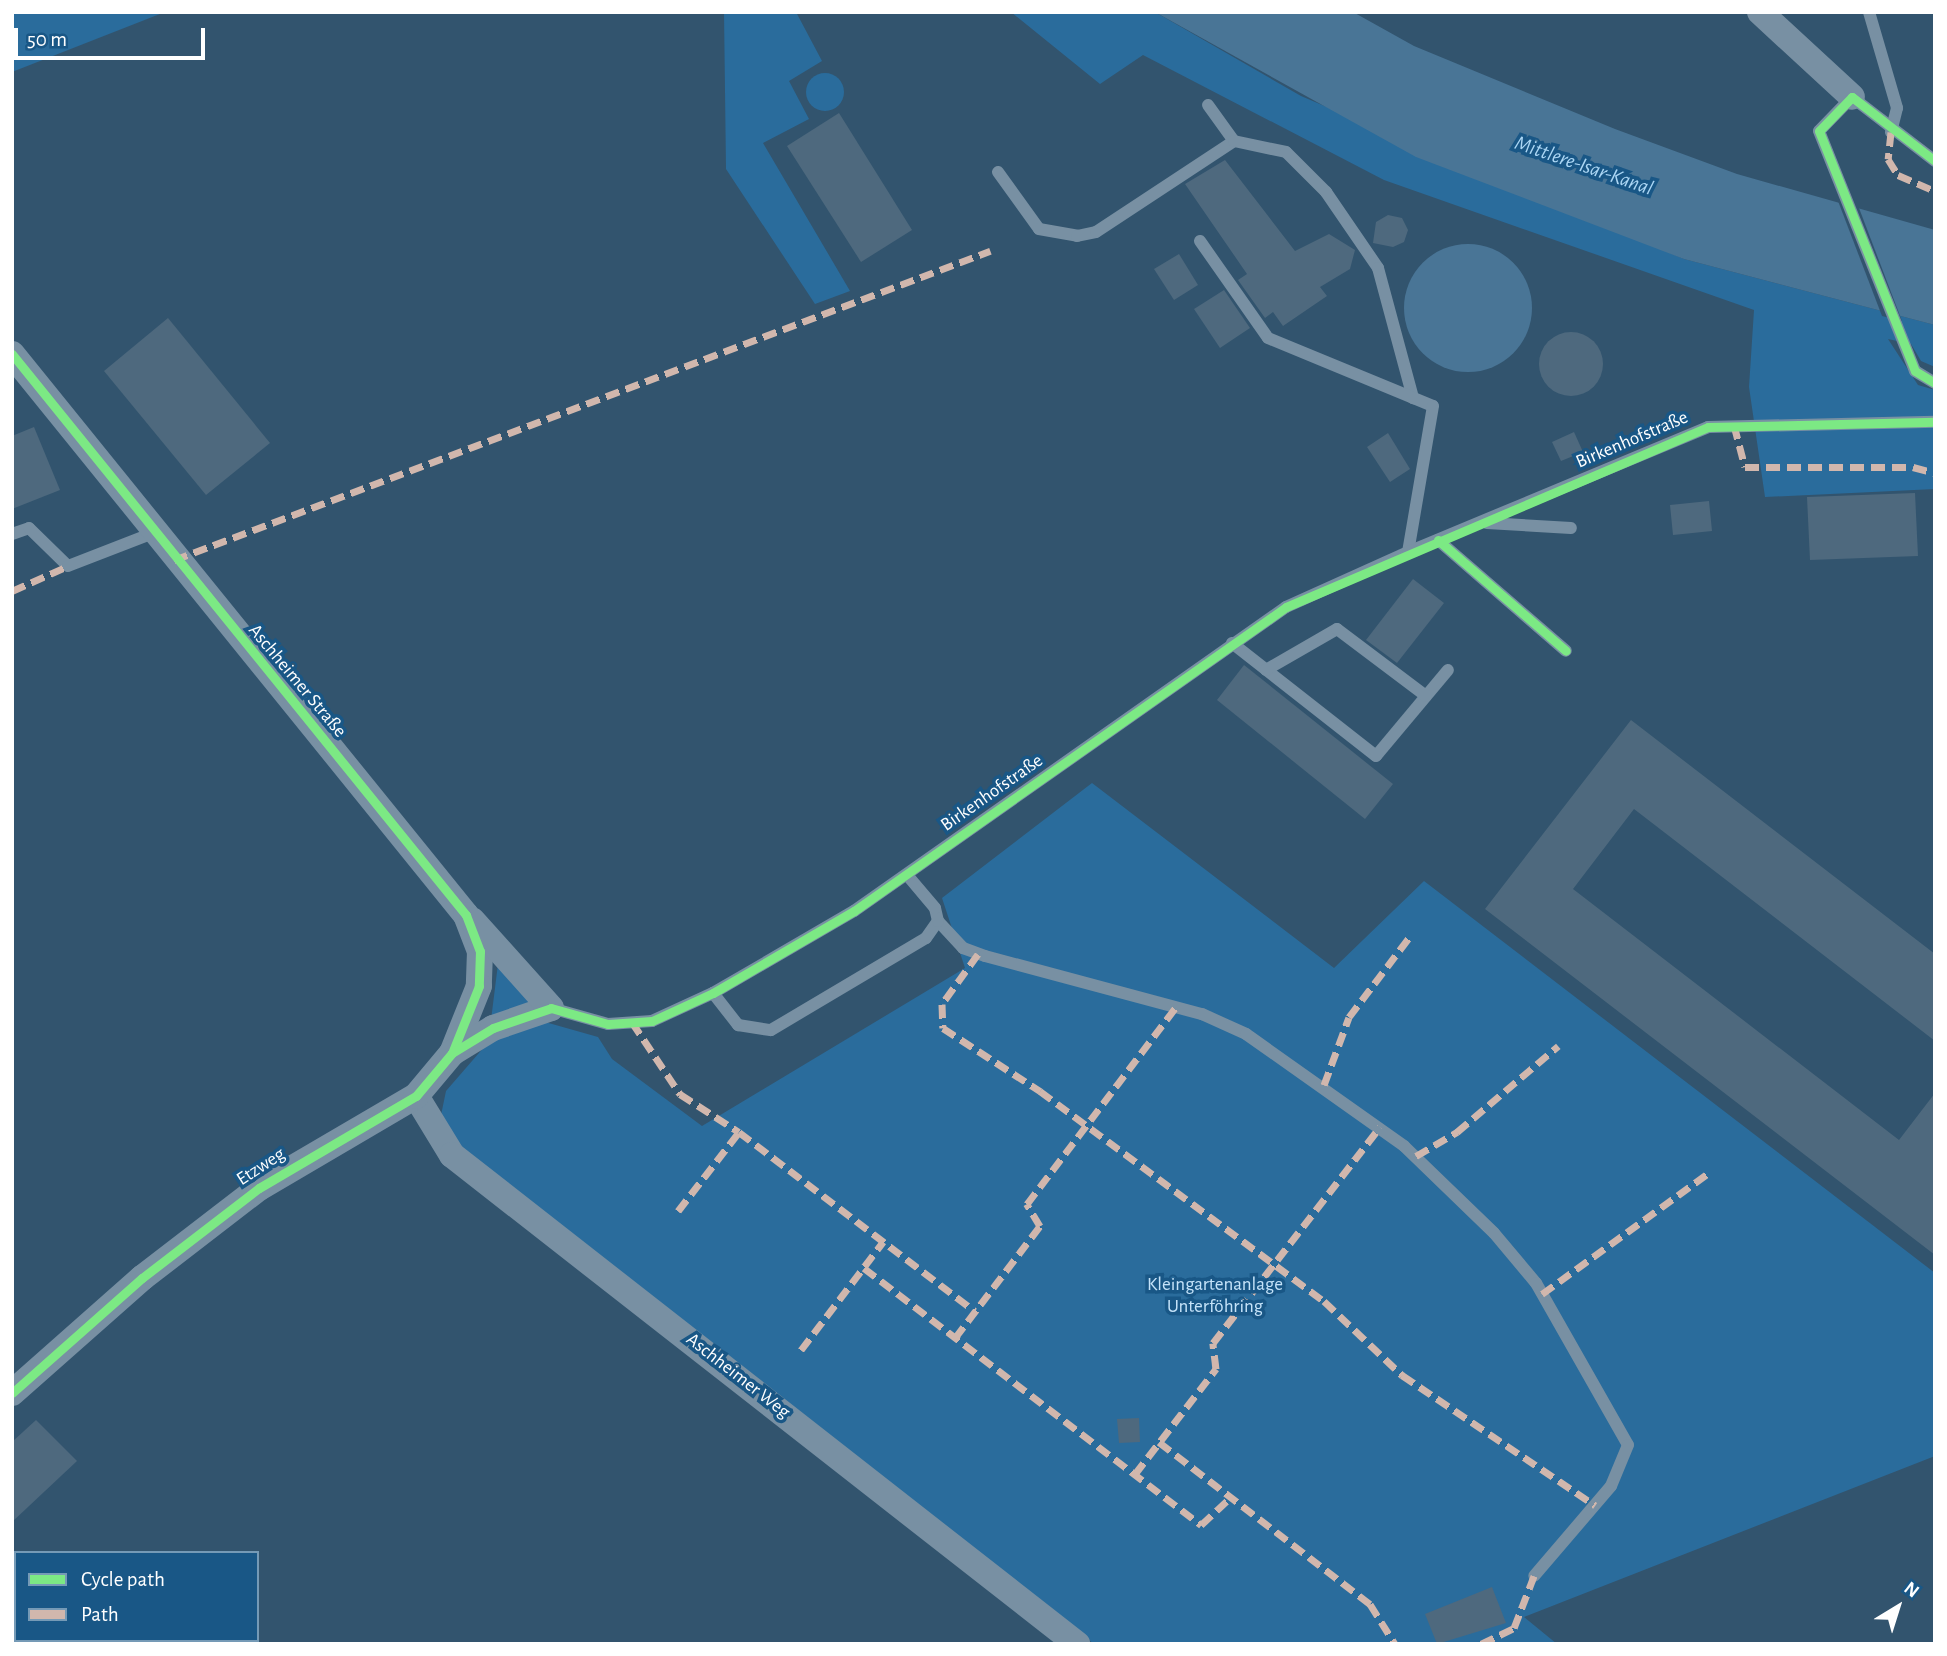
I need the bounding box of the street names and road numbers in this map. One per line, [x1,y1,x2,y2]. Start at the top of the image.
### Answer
street label: Birkenhofstraße [1573,406,1691,474]
street label: Aschheimer Straße [243,620,351,742]
street label: Birkenhofstraße [936,749,1048,837]
street label: Etzweg [233,1143,289,1191]
street label: Aschheimer Weg [681,1328,795,1424]

